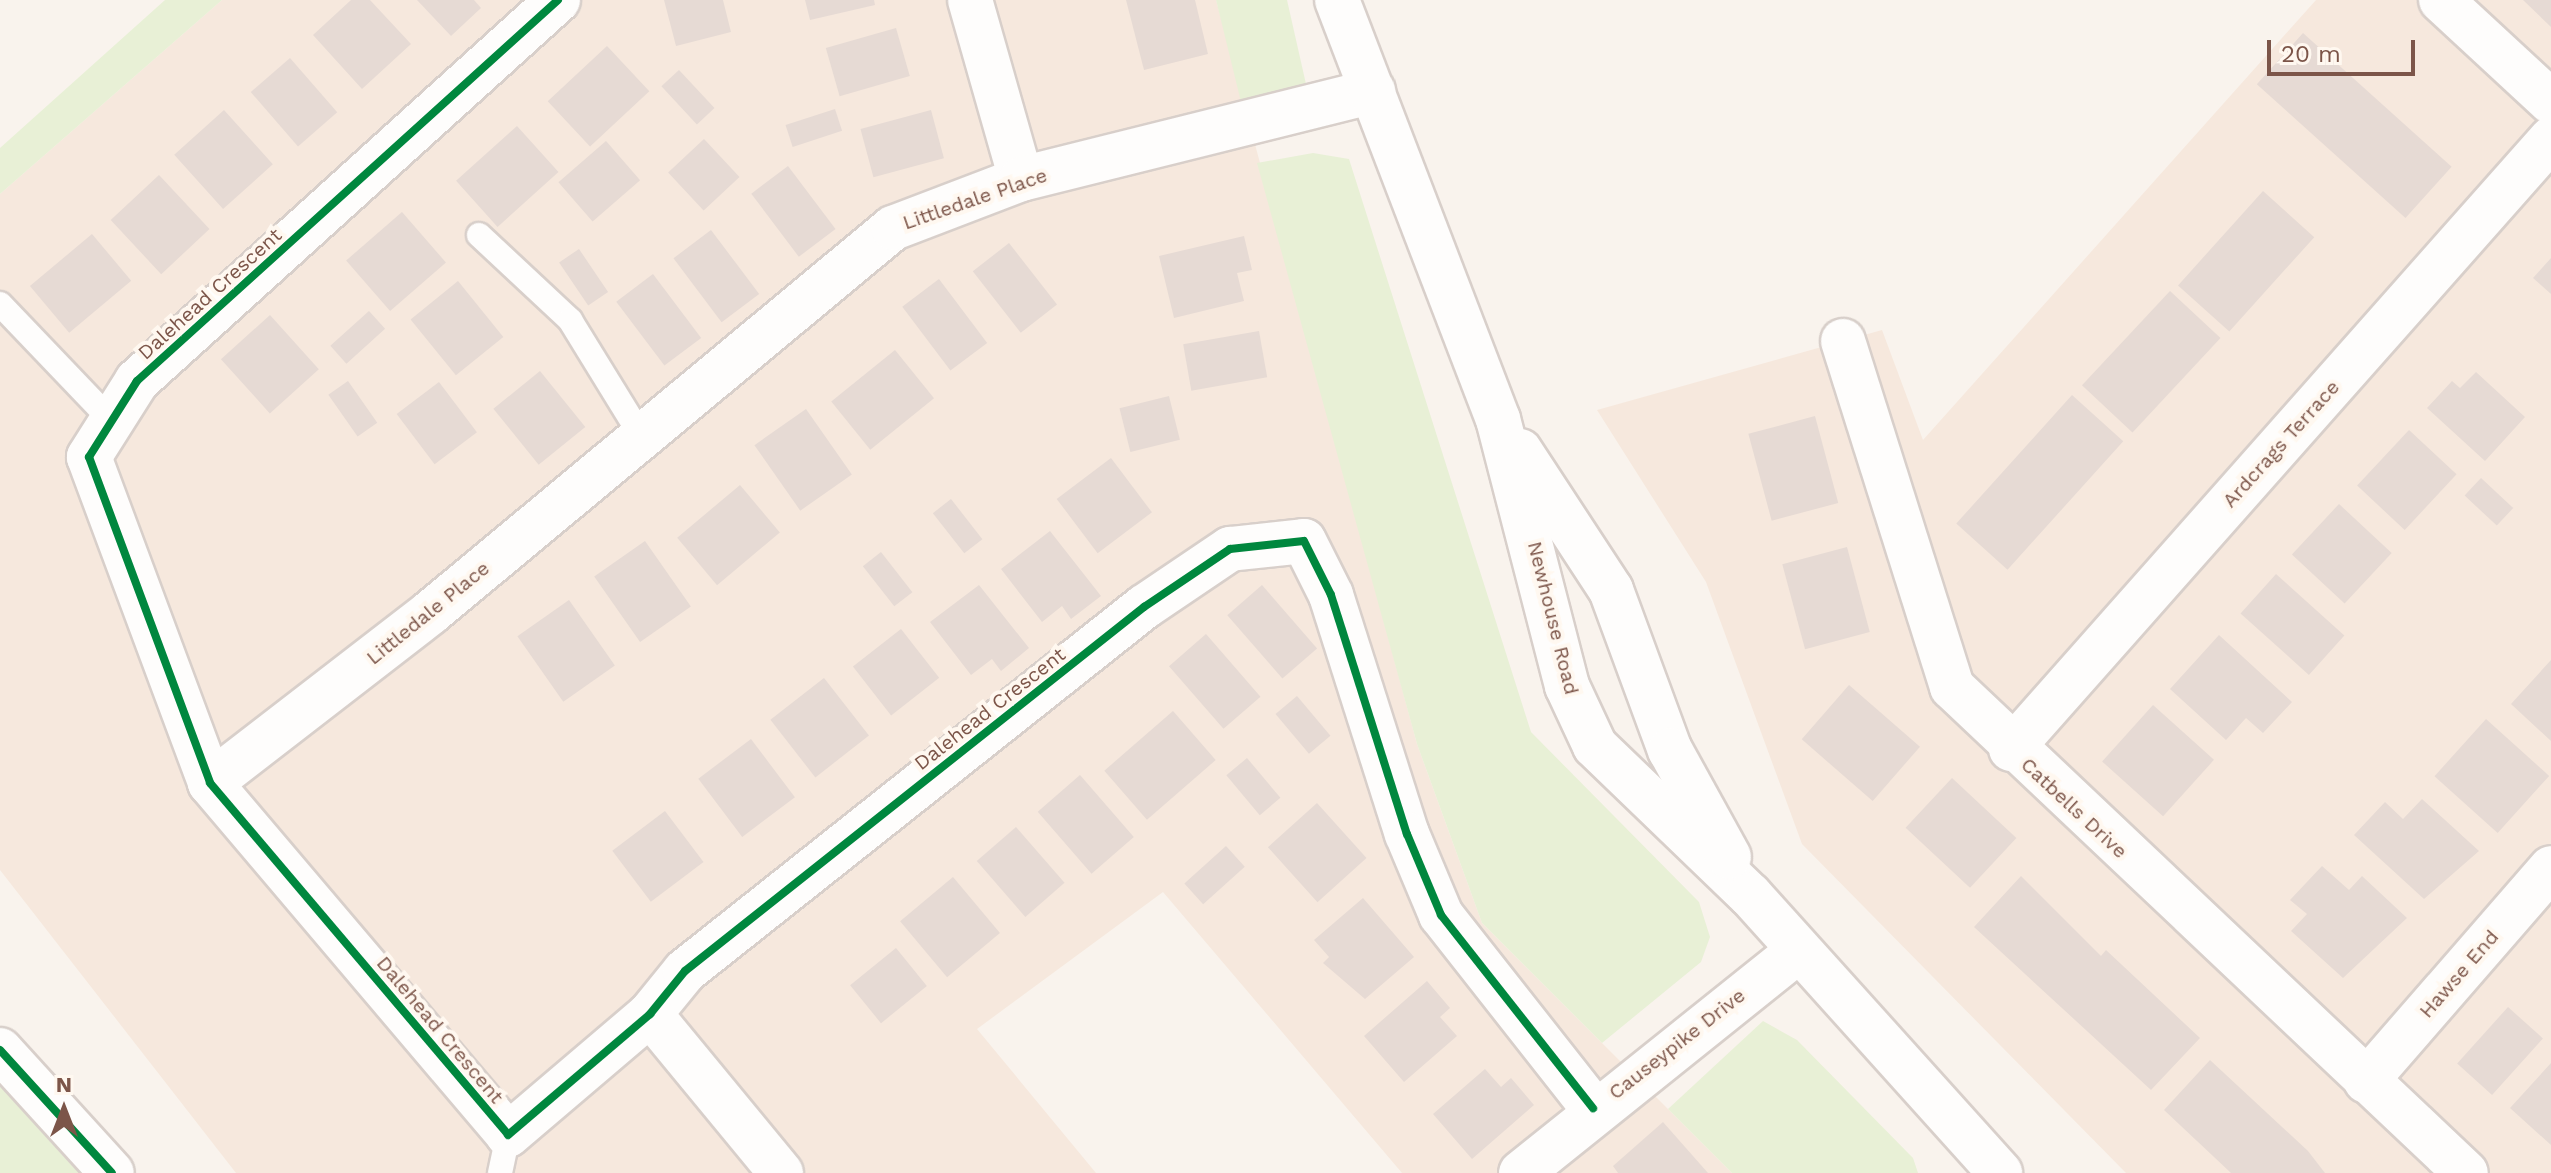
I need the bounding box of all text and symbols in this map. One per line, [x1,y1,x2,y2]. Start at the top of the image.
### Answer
scale bar [2271,24,2419,74]
text: 20 m [2281,40,2341,68]
street label: Littledale Place [900,163,1050,235]
street label: Dalehead Crescent [133,223,287,365]
street label: Ardcrags Terrace [2217,375,2345,513]
street label: Newhouse Road [1522,539,1584,697]
street label: Littledale Place [362,556,494,670]
street label: Dalehead Crescent [910,643,1070,775]
street label: Catbells Drive [2016,753,2132,863]
street label: Hawse End [2414,925,2504,1023]
street label: Dalehead Crescent [371,951,509,1109]
street label: Causeypike Drive [1604,983,1750,1105]
north arrow [24,1069,104,1149]
text: N [56,1072,72,1097]

